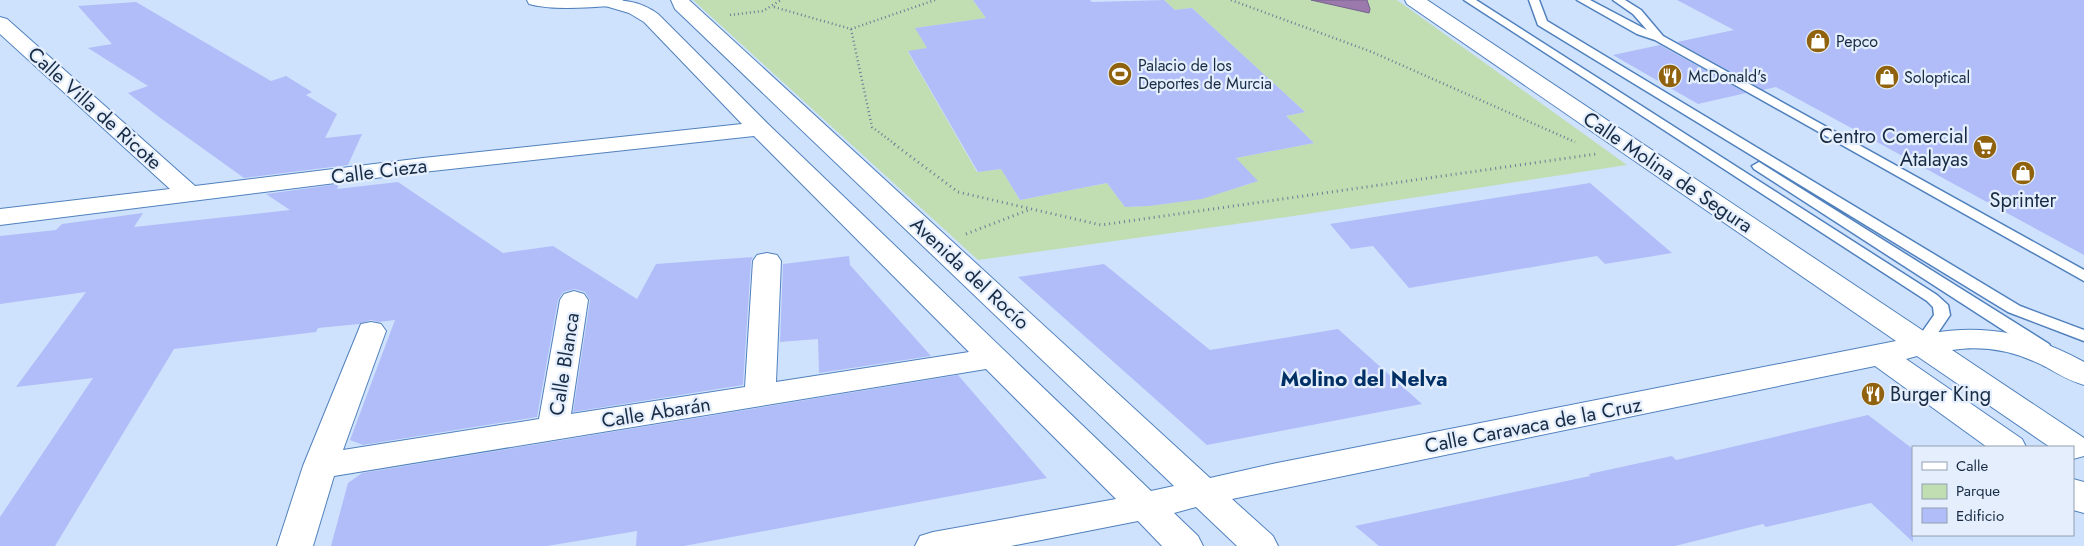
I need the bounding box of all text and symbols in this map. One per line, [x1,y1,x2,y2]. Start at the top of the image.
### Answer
shop icon: Pepco [1805,28,1831,54]
place label: Pepco [1836,30,1878,53]
street label: Calle Villa de Ricote [21,40,168,177]
place label: Palacio de los Deportes de Murcia [1138,54,1272,95]
sports icon: Palacio de los Deportes de Murcia [1107,61,1133,87]
restaurant icon: McDonald's [1657,63,1683,89]
shop icon: Soloptical [1874,64,1900,90]
place label: McDonald's [1688,65,1767,88]
place label: Soloptical [1904,66,1970,89]
street label: Calle Molina de Segura [1577,105,1758,240]
place label: Centro Comercial Atalayas [1819,122,1968,174]
supermarket icon: Centro Comercial Atalayas [1972,134,1998,160]
street label: Calle Cieza [329,151,429,192]
shop icon: Sprinter [2010,160,2036,186]
place label: Sprinter [1990,186,2057,215]
street label: Avenida del Rocío [904,210,1036,336]
street label: Calle Blanca [542,311,587,418]
district label: Molino del Nelva [1280,364,1448,394]
place label: Burger King [1890,380,1991,409]
restaurant icon: Burger King [1860,381,1886,407]
street label: Calle Abarán [599,390,713,435]
street label: Calle Caravaca de la Cruz [1422,390,1644,461]
legend [1912,446,2074,536]
text: Calle [1956,455,1988,477]
text: Parque [1956,480,2000,502]
text: Edificio [1956,505,2004,527]

